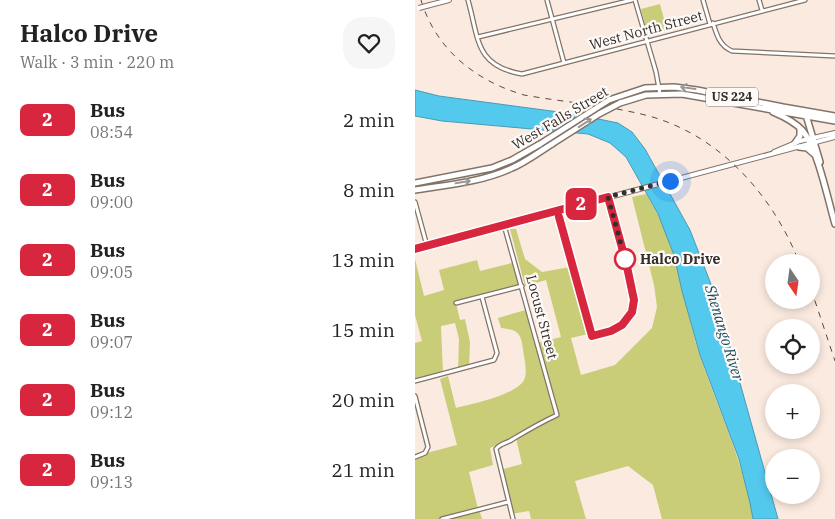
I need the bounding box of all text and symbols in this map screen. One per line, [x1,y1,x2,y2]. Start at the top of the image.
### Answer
street label: West North Street [587,6,705,54]
text: Halco Drive [20,17,158,49]
button: heart [343,17,395,69]
text: Walk · 3 min · 220 m [20,52,174,72]
street label: West Falls Street [509,82,611,154]
one-way arrow [680,83,696,93]
road number: US 224 [706,88,758,106]
text: Bus [90,98,125,122]
text: 2 [42,108,53,131]
text: 2 min [343,108,395,132]
one-way arrow [578,117,592,128]
text: 08:54 [90,122,133,142]
text: Bus [90,168,125,192]
your location [658,169,683,194]
one-way arrow [455,176,471,186]
text: 2 [42,178,53,201]
text: 8 min [343,178,395,202]
line badge: 2 [565,188,597,220]
text: 09:00 [90,192,133,212]
text: 2 [576,192,586,215]
text: Bus [90,238,125,262]
text: 2 [42,248,53,271]
text: 13 min [332,248,395,272]
marker: Halco Drive [614,248,636,270]
place label: Halco Drive [640,250,721,268]
north arrow [765,254,820,309]
map controls [765,254,820,504]
text: 09:05 [90,262,133,282]
street label: Locust Street [522,273,562,361]
water label: Shenango River [701,281,748,384]
text: Bus [90,308,125,332]
text: 2 [42,318,53,341]
text: 15 min [332,318,395,342]
button: locate [765,319,820,374]
text: 09:07 [90,332,133,352]
text: Bus [90,378,125,402]
button: + [765,384,820,439]
text: 2 [42,388,53,411]
text: 20 min [332,388,395,412]
text: 09:12 [90,402,133,422]
text: Bus [90,448,125,472]
button: − [765,449,820,504]
text: 2 [42,458,53,481]
text: 21 min [332,458,395,482]
text: 09:13 [90,472,133,492]

